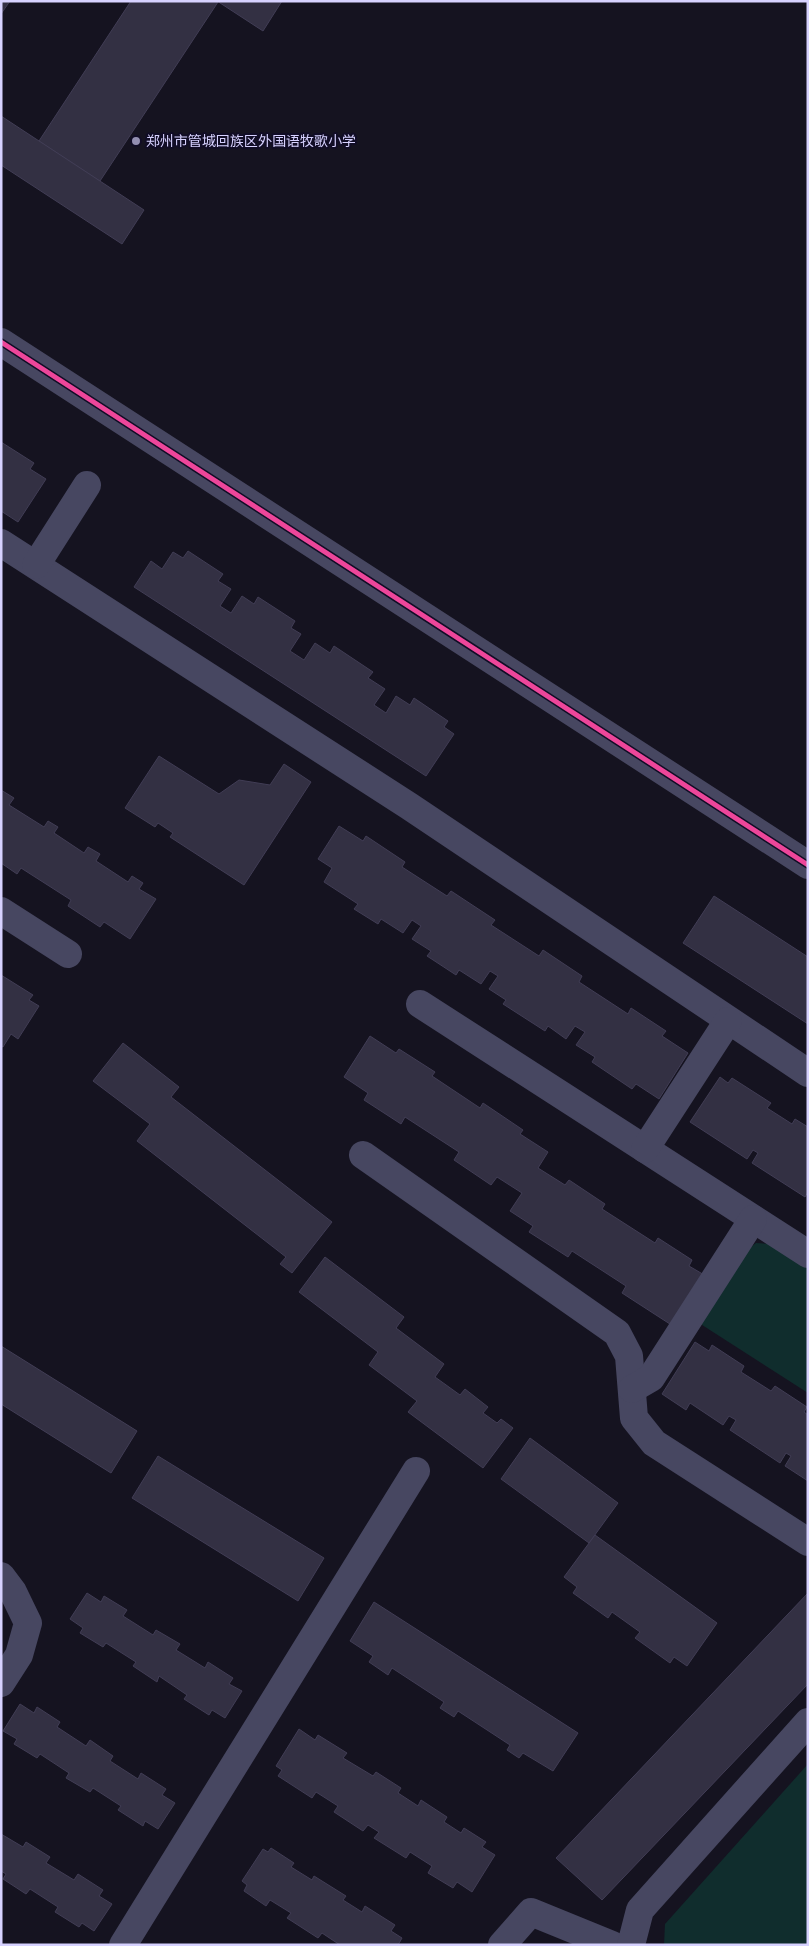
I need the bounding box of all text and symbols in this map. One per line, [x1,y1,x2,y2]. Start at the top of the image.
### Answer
place label: 郑州市管城回族区外国语牧歌小学 [146,133,356,149]
marker: 郑州市管城回族区外国语牧歌小学 [130,135,142,147]

